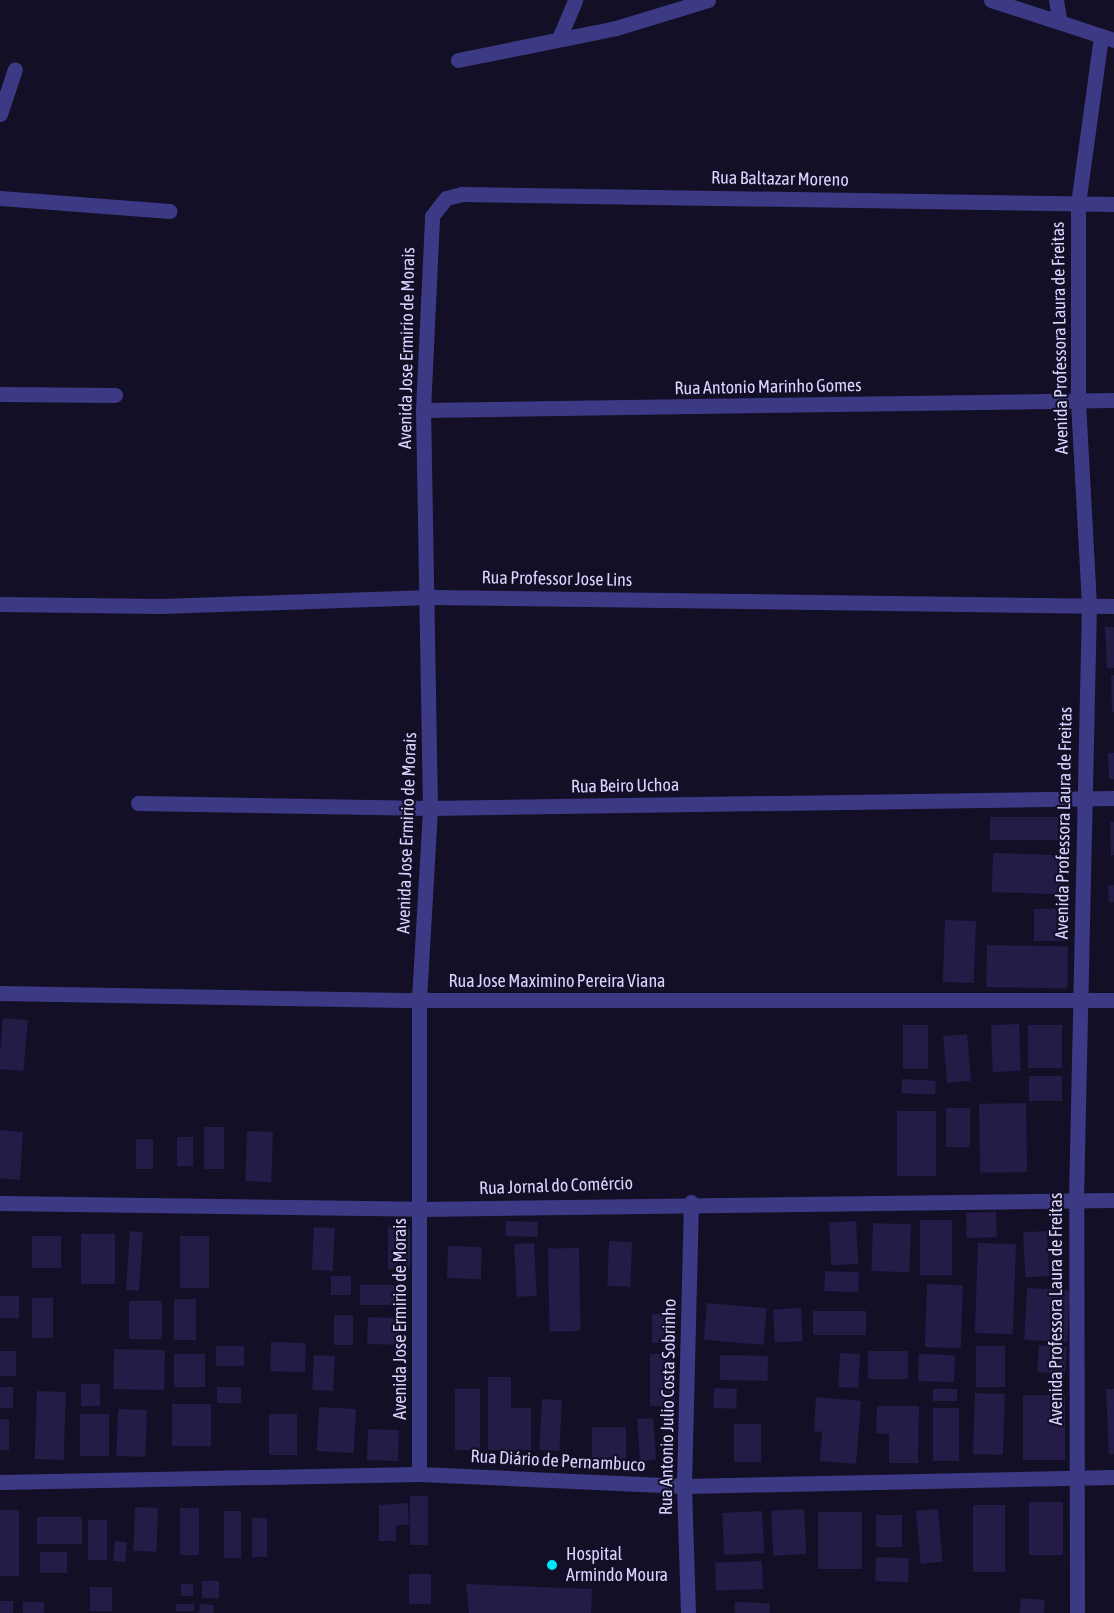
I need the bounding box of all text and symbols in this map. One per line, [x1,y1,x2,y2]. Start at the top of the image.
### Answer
street label: Rua Baltazar Moreno [711,167,849,191]
street label: Avenida Professora Laura de Freitas [1047,222,1073,454]
street label: Avenida Jose Ermirio de Morais [394,247,420,449]
street label: Rua Antonio Marinho Gomes [674,375,862,399]
street label: Rua Professor Jose Lins [482,567,632,591]
street label: Avenida Professora Laura de Freitas [1051,707,1077,939]
street label: Avenida Jose Ermirio de Morais [393,732,421,934]
street label: Rua Beiro Uchoa [571,774,679,798]
street label: Rua Jose Maximino Pereira Viana [449,970,665,992]
street label: Rua Jornal do Comércio [479,1173,633,1199]
street label: Avenida Professora Laura de Freitas [1045,1193,1067,1425]
street label: Avenida Jose Ermirio de Morais [389,1218,411,1420]
street label: Rua Antonio Julio Costa Sobrinho [655,1299,681,1515]
street label: Rua Diário de Pernambuco [470,1446,646,1476]
place label: Hospital Armindo Moura [566,1544,668,1586]
marker: Hospital Armindo Moura [543,1556,561,1574]

